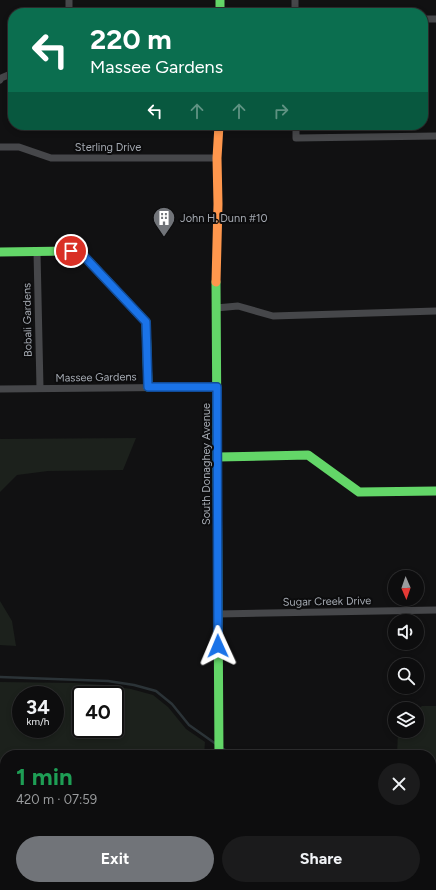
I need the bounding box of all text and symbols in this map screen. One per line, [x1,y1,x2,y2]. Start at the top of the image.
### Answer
text: 220 m [90,22,172,56]
icon: left [24,24,76,76]
text: Massee Gardens [90,56,223,78]
icon: left [144,100,166,122]
icon: ahead [186,100,208,122]
icon: ahead [228,100,250,122]
icon: right [270,100,292,122]
street label: Sterling Drive [75,141,141,154]
building icon: John H. Dunn #10 [151,205,177,238]
place label: John H. Dunn #10 [180,212,268,225]
pin [54,234,88,268]
icon: arrive [60,240,82,262]
street label: Bobali Gardens [20,283,35,357]
street label: Massee Gardens [55,370,137,385]
street label: South Donaghey Avenue [200,403,213,525]
north arrow [388,570,424,606]
map controls [388,570,424,738]
street label: Sugar Creek Drive [283,594,371,609]
button: sound [388,614,424,650]
position arrow [197,625,239,667]
button: search [388,658,424,694]
speed limit sign: 40 [72,686,124,738]
text: 34 [26,695,50,719]
button: layers [388,702,424,738]
text: km/h [27,715,49,728]
text: 1 min [16,762,73,791]
button: close [378,763,420,805]
text: 420 m · 07:59 [16,792,97,807]
button: Exit [16,836,214,882]
button: Share [222,836,420,882]

